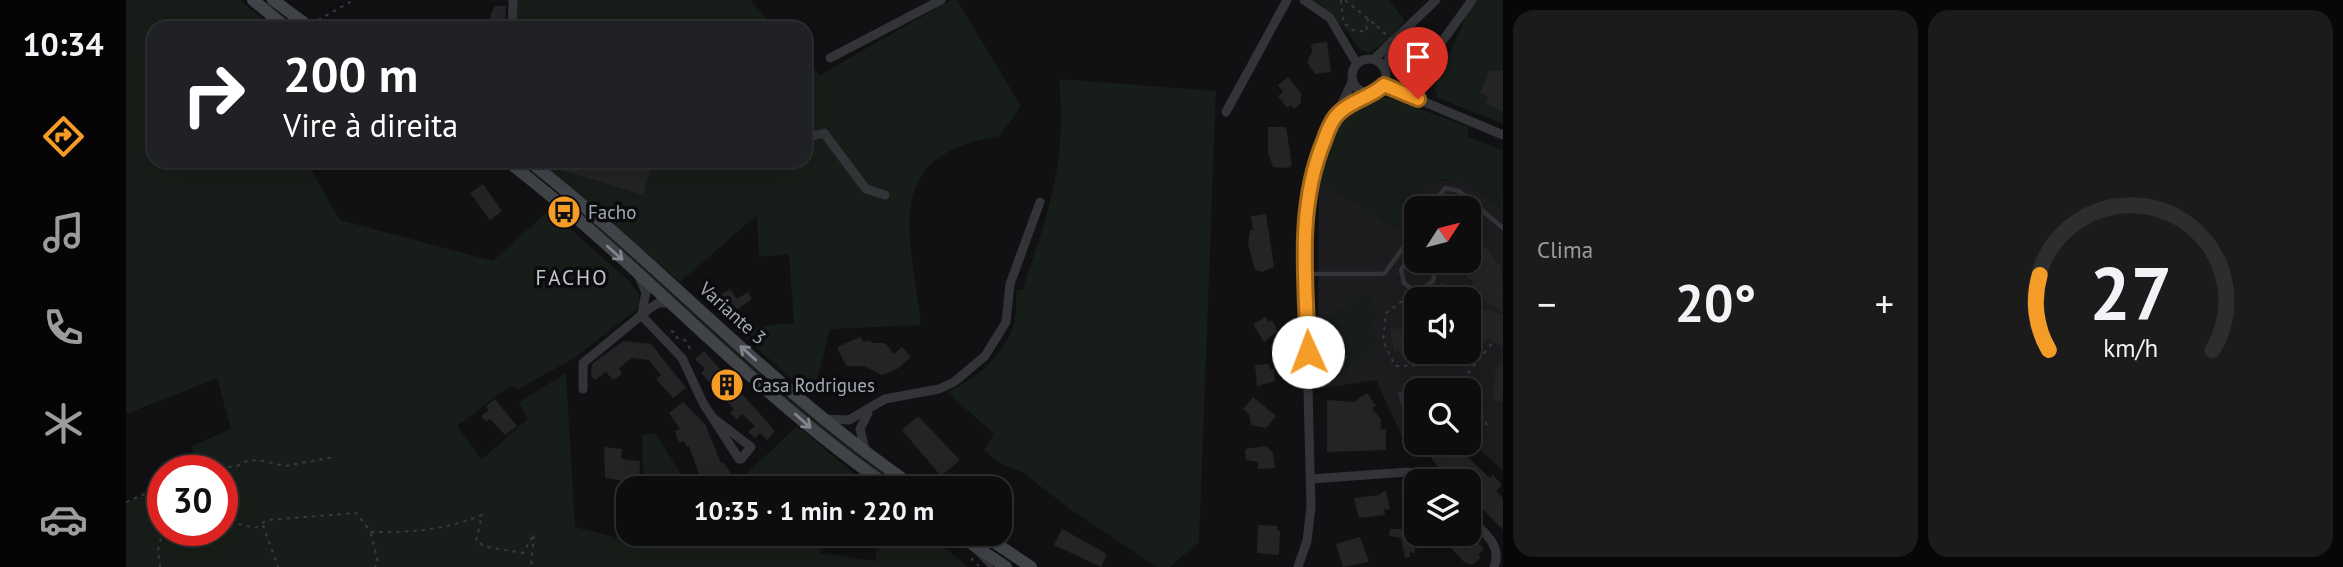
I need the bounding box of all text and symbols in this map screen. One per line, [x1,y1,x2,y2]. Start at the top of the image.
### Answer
text: 10:34 [22,23,104,65]
pin [1388,27,1448,99]
icon: arrive [1399,38,1437,76]
text: 200 m [283,42,418,106]
icon: right [168,49,259,140]
text: Vire à direita [283,104,458,146]
icon: directions [39,112,88,161]
bus stop icon: Facho [545,193,583,231]
north arrow [1404,196,1480,273]
map controls [1404,196,1481,546]
place label: Facho [588,200,636,224]
icon: music [39,208,88,257]
text: Clima [1537,235,1593,264]
one-way arrow [606,245,624,261]
text: 27 [2089,246,2172,340]
district label: FACHO [535,264,609,291]
text: 20° [1675,269,1756,336]
street label: Variante 3 [694,276,771,349]
text: − [1537,279,1556,328]
text: + [1875,279,1894,328]
button: sound [1404,287,1481,364]
icon: phone [39,303,88,352]
position arrow [1271,315,1345,389]
text: km/h [2103,331,2158,363]
one-way arrow [740,345,758,361]
building icon: Casa Rodrigues [708,366,746,404]
place label: Casa Rodrigues [752,373,875,397]
button: search [1404,378,1481,455]
icon: climate [39,399,88,448]
one-way arrow [794,413,812,429]
speed limit sign: 30 [147,455,238,546]
button: layers [1404,469,1481,546]
text: 10:35 · 1 min · 220 m [694,494,934,527]
icon: car [39,495,88,544]

